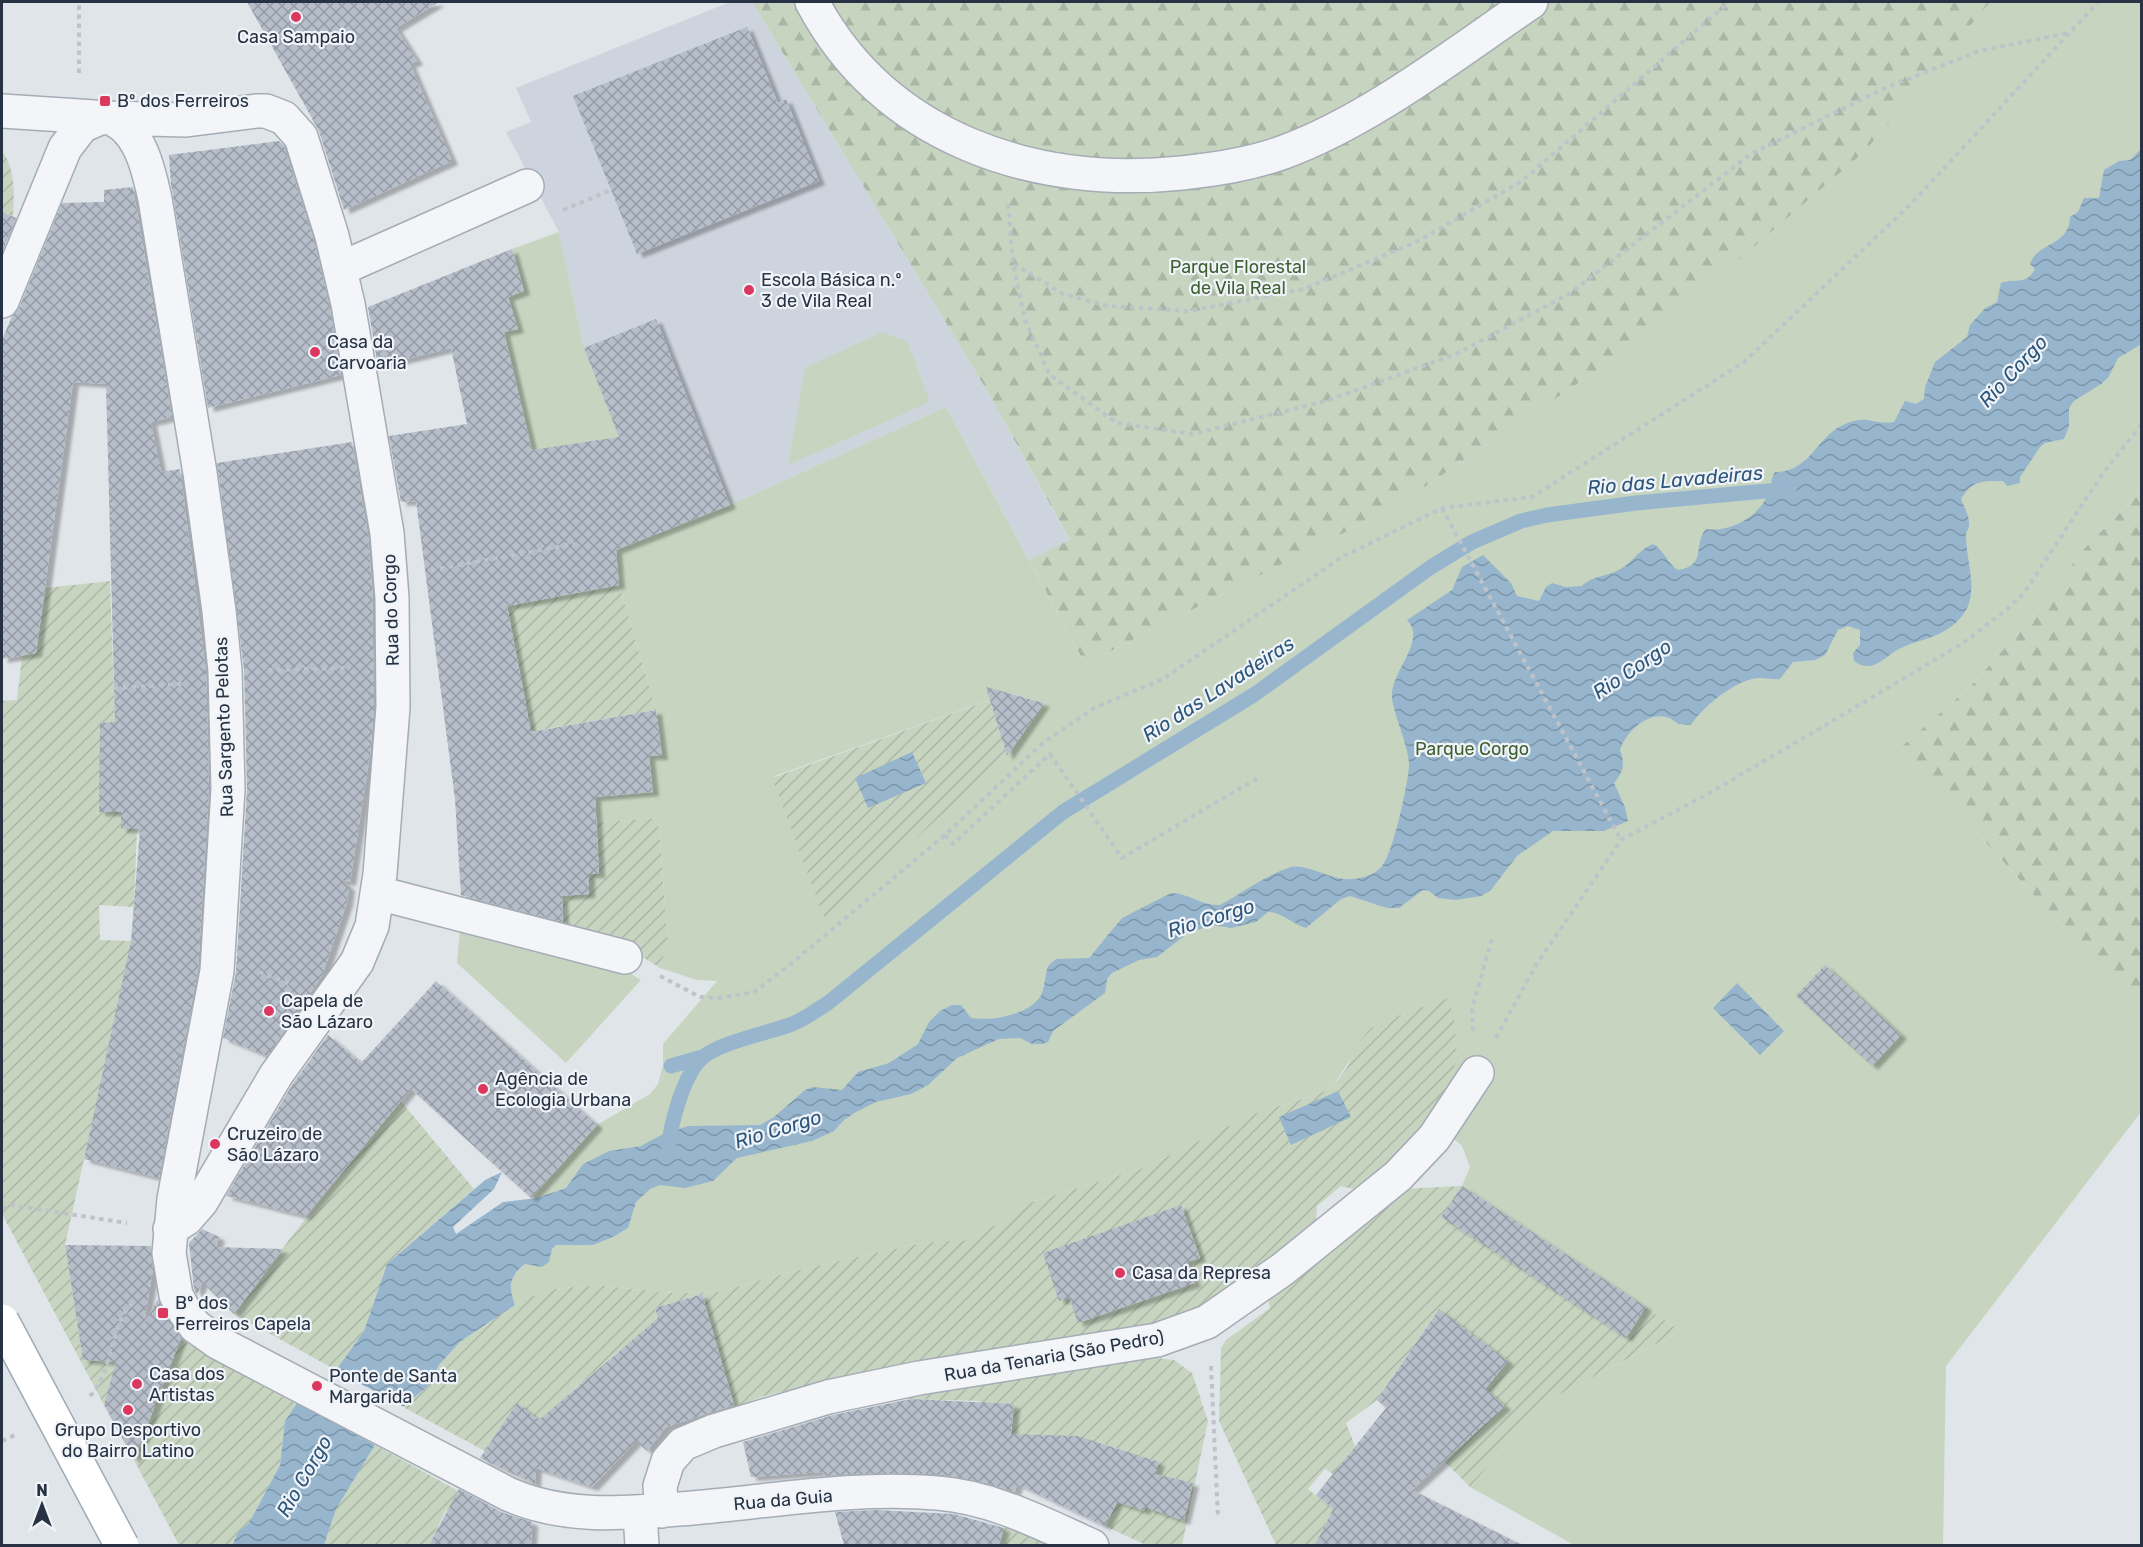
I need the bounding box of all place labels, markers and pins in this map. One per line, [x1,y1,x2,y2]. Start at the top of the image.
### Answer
marker: Casa Sampaio [289,10,303,24]
place label: Casa Sampaio [237,26,355,48]
place label: Bº dos Ferreiros [117,90,249,112]
marker: Bº dos Ferreiros [98,94,112,108]
place label: Escola Básica n.º 3 de Vila Real [761,269,902,312]
marker: Escola Básica n.º 3 de Vila Real [742,283,756,297]
place label: Casa da Carvoaria [327,331,407,374]
marker: Casa da Carvoaria [308,345,322,359]
place label: Capela de São Lázaro [281,990,373,1033]
marker: Capela de São Lázaro [262,1004,276,1018]
place label: Agência de Ecologia Urbana [495,1068,631,1111]
marker: Agência de Ecologia Urbana [476,1082,490,1096]
place label: Cruzeiro de São Lázaro [227,1123,322,1166]
marker: Cruzeiro de São Lázaro [208,1137,222,1151]
place label: Casa da Represa [1132,1262,1271,1284]
marker: Casa da Represa [1113,1266,1127,1280]
place label: Bº dos Ferreiros Capela [175,1292,311,1335]
marker: Bº dos Ferreiros Capela [156,1306,170,1320]
place label: Casa dos Artistas [149,1363,225,1406]
place label: Ponte de Santa Margarida [329,1365,457,1408]
marker: Casa dos Artistas [130,1377,144,1391]
marker: Ponte de Santa Margarida [310,1379,324,1393]
marker: Grupo Desportivo do Bairro Latino [121,1403,135,1417]
place label: Grupo Desportivo do Bairro Latino [55,1419,201,1462]

